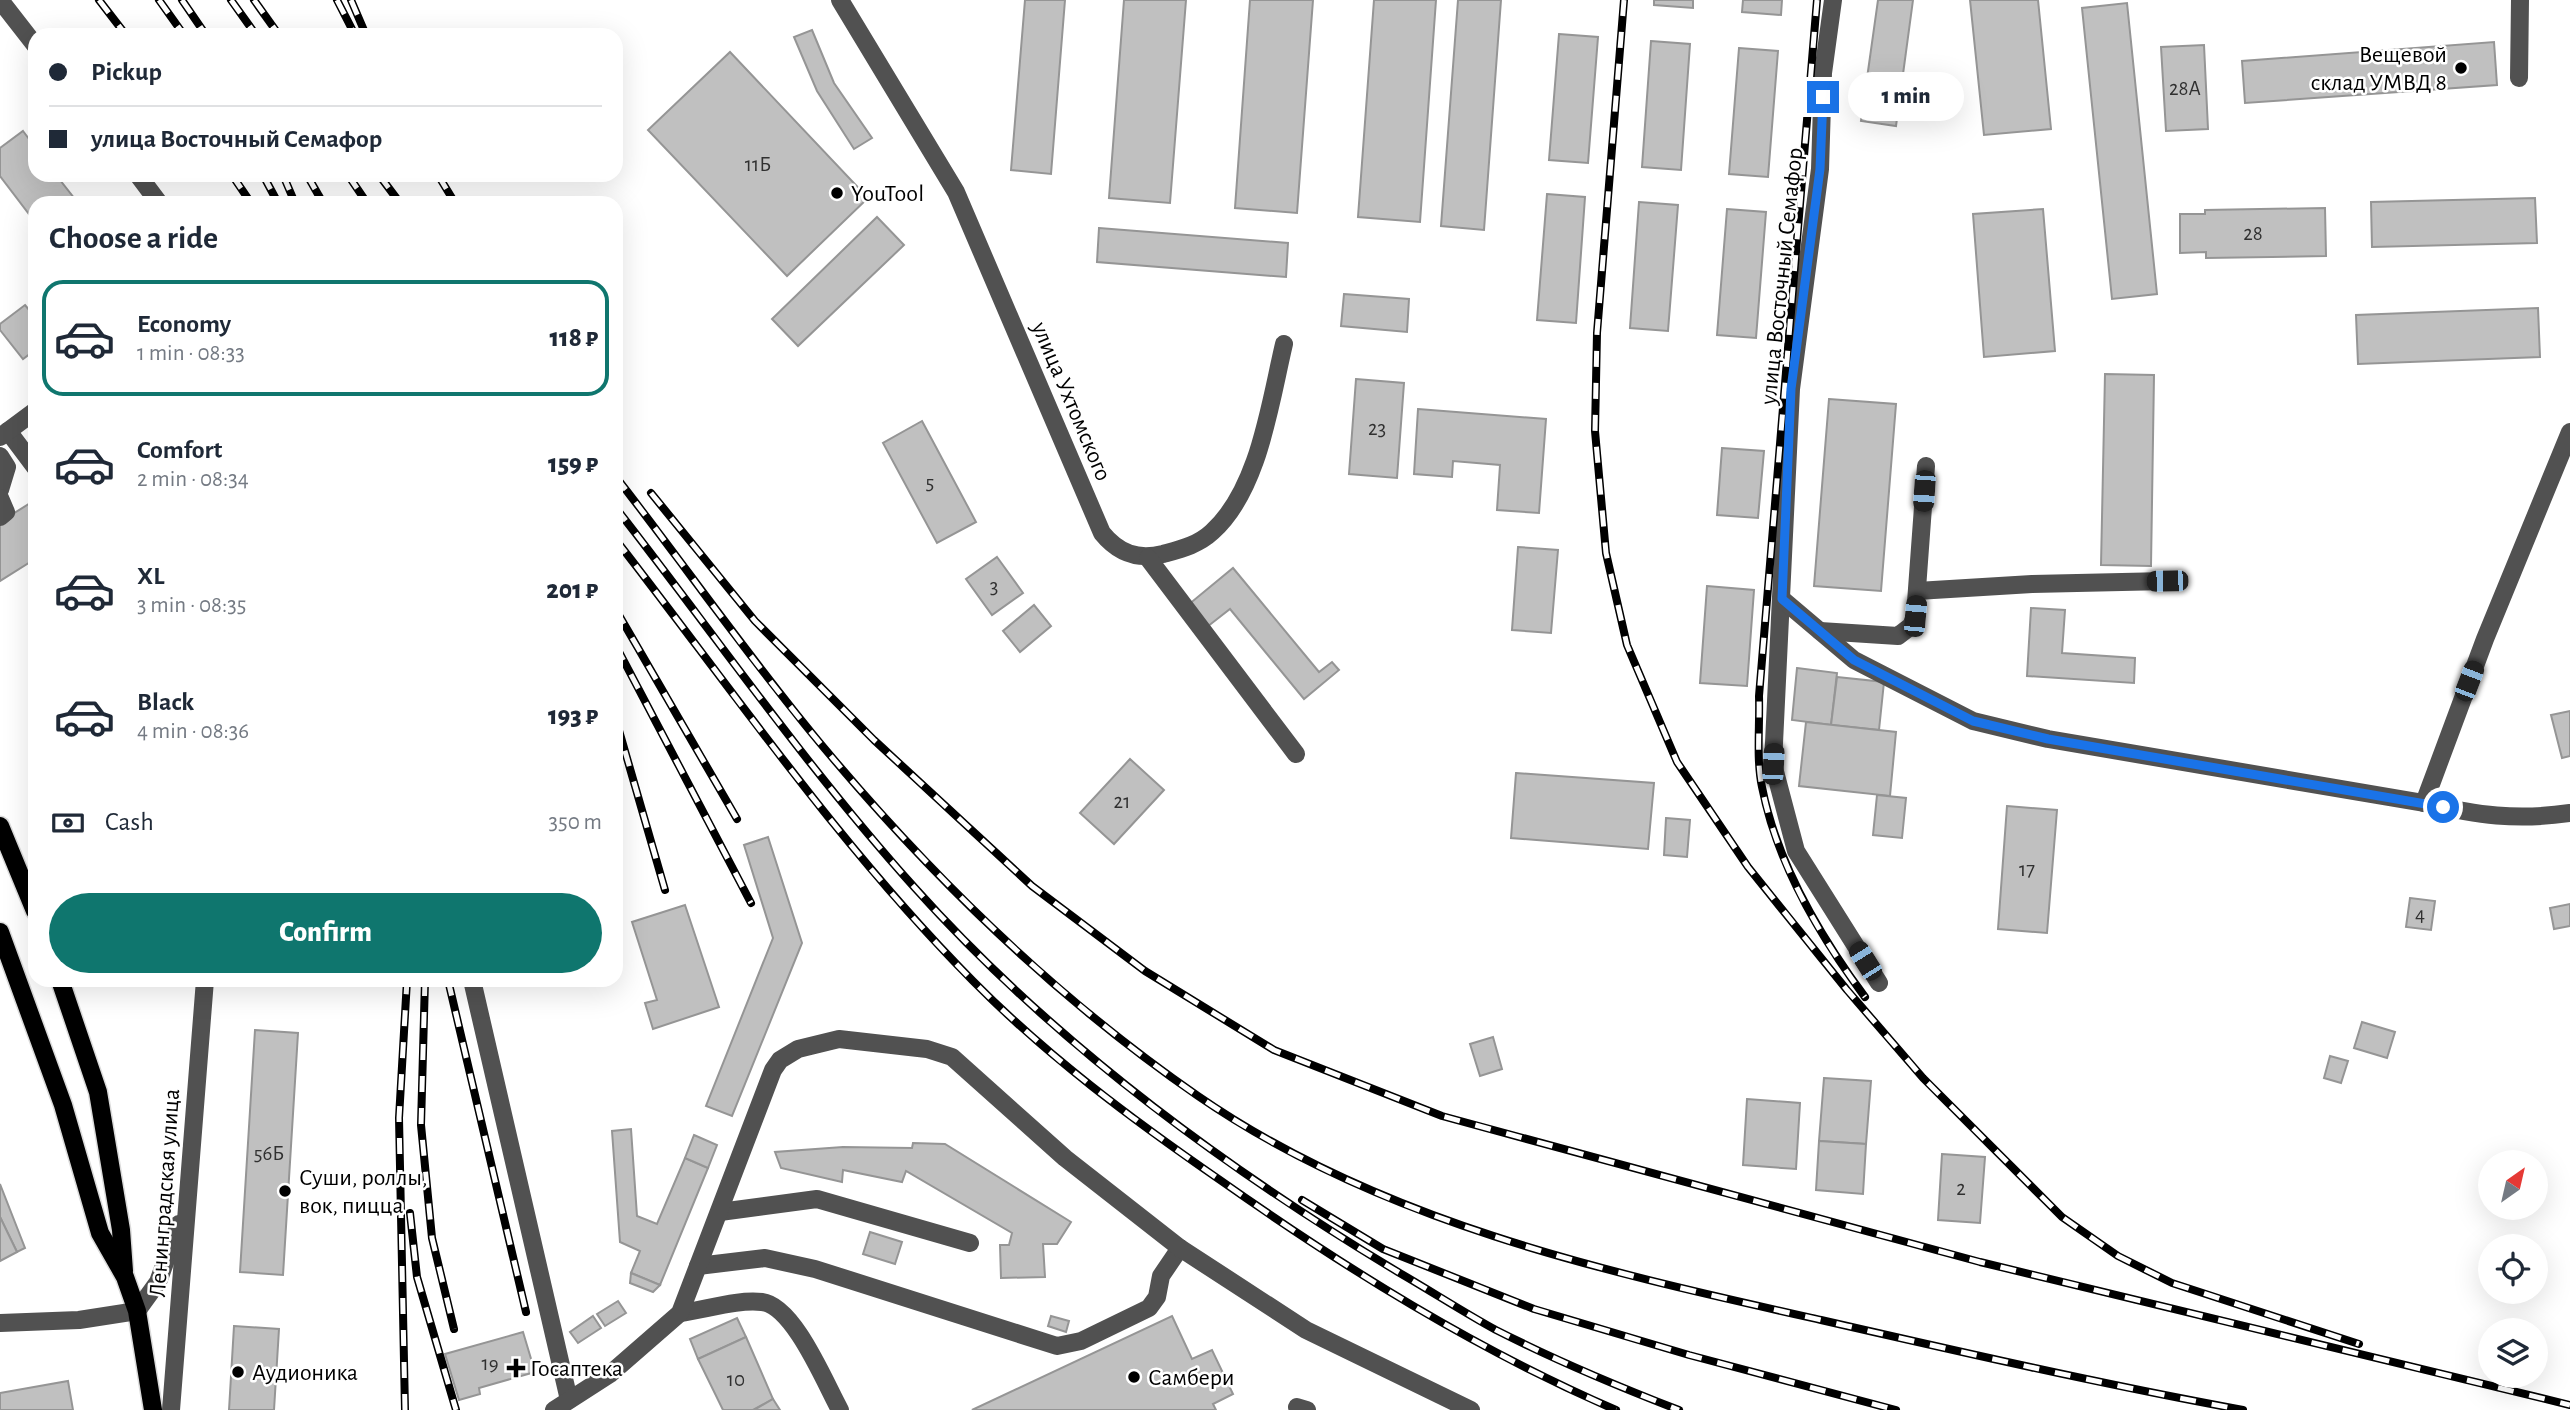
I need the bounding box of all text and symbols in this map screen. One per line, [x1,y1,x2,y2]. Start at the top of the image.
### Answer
place label: Вещевой склад УМВД 8 [2311,43,2447,95]
text: Pickup [91,59,162,85]
marker: Вещевой склад УМВД 8 [2453,60,2469,76]
callout: 1 min [1848,72,1963,122]
house number: 28А [2169,78,2201,99]
route end [1807,81,1839,113]
text: 1 min [1882,85,1930,108]
text: улица Восточный Семафор [91,126,382,152]
street label: улица Восточный Семафор [1756,146,1807,407]
house number: 11Б [745,154,771,175]
place label: YouTool [851,182,924,206]
marker: YouTool [829,185,845,201]
text: Choose a ride [49,222,218,254]
house number: 28 [2243,223,2263,244]
icon: car [53,307,116,370]
text: Economy [137,311,231,337]
street label: улица Ухтомского [1026,318,1115,484]
text: 118 ₽ [550,325,598,351]
text: 1 min · 08:33 [137,342,245,365]
house number: 23 [1368,418,1386,439]
icon: car [53,433,116,496]
text: Comfort [137,437,222,463]
text: 159 ₽ [548,451,598,477]
text: 2 min · 08:34 [137,468,249,491]
car [1913,469,1936,513]
house number: 5 [926,472,934,493]
icon: car [53,559,116,622]
text: XL [137,563,164,589]
car [2146,570,2189,592]
house number: 3 [990,576,998,597]
text: 201 ₽ [546,577,598,603]
text: 3 min · 08:35 [137,594,246,617]
car [1903,594,1928,638]
car [2452,658,2487,704]
icon: car [53,685,116,748]
text: Black [137,689,194,715]
text: 193 ₽ [548,703,598,729]
text: 4 min · 08:36 [137,720,249,743]
car [1762,742,1785,786]
house number: 21 [1114,791,1130,812]
route start [2427,791,2459,823]
icon: cash [49,804,87,842]
text: Cash [105,809,154,835]
text: 350 m [549,811,602,834]
house number: 17 [2019,859,2035,880]
button: Confirm [49,893,602,973]
house number: 4 [2415,904,2425,925]
car [1845,938,1886,984]
street label: Ленинградская улица [146,1088,184,1298]
house number: 56Б [254,1143,284,1164]
north arrow [2478,1150,2548,1220]
map controls [2478,1150,2548,1388]
place label: Суши, роллы, вок, пицца [299,1166,428,1218]
house number: 2 [1956,1178,1966,1199]
marker: Суши, роллы, вок, пицца [277,1183,293,1199]
button: locate [2478,1234,2548,1304]
button: layers [2478,1318,2548,1388]
house number: 19 [481,1353,499,1374]
place label: Госаптека [530,1357,623,1381]
marker: Госаптека [508,1360,524,1376]
place label: Аудионика [252,1361,358,1385]
marker: Аудионика [230,1364,246,1380]
place label: Самбери [1148,1366,1234,1390]
house number: 10 [727,1369,745,1390]
marker: Самбери [1126,1369,1142,1385]

